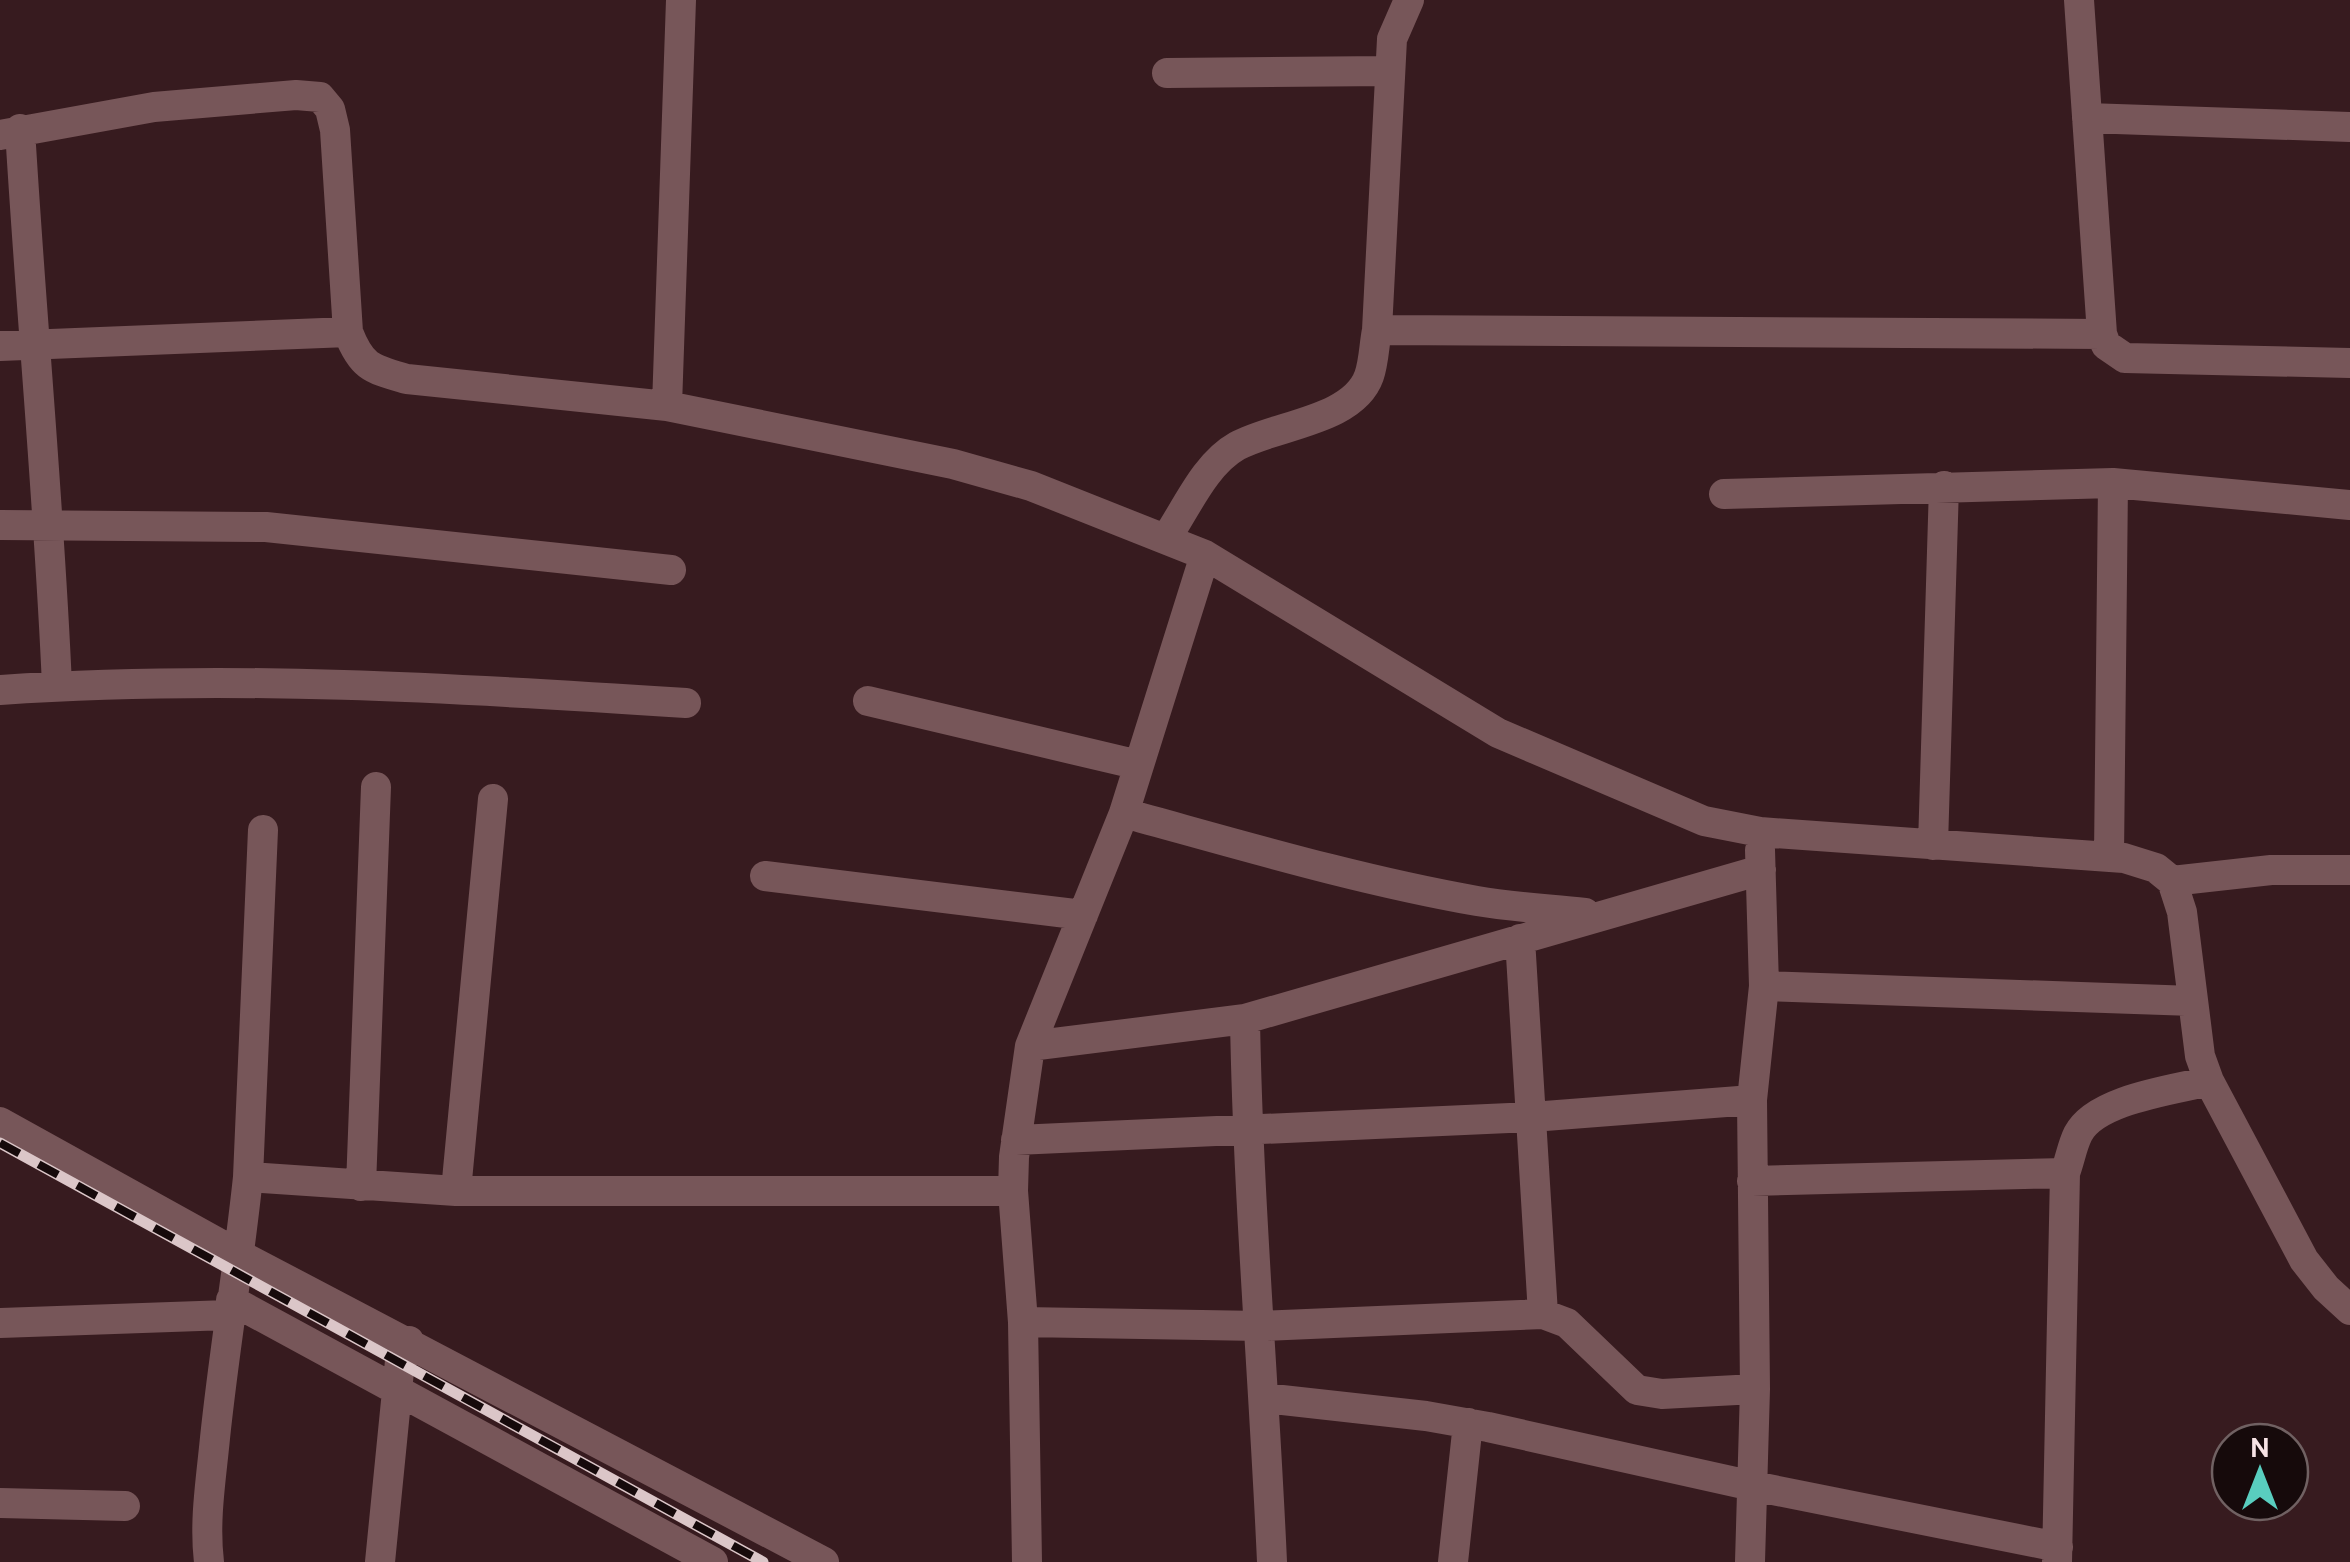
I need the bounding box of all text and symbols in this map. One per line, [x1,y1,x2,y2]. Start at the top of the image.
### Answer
north arrow [2210,1422,2310,1522]
text: N [2250,1430,2270,1464]

